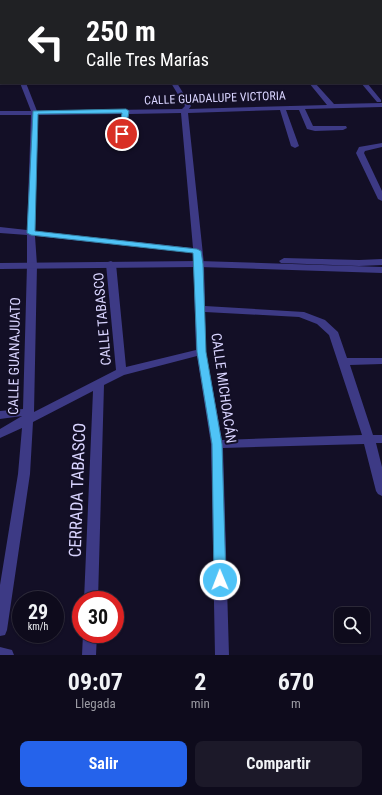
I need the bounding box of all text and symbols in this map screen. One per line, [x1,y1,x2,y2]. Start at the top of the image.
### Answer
text: 250 m [86,15,156,48]
icon: left [20,16,72,68]
text: Calle Tres Marías [86,49,209,70]
street label: CALLE GUADALUPE VICTORIA [144,89,286,107]
pin [105,117,139,151]
icon: arrive [111,123,133,145]
street label: CALLE TABASCO [90,272,114,366]
street label: CALLE GUANAJUATO [5,297,23,415]
street label: CALLE MICHOACÁN [208,332,241,444]
street label: CERRADA TABASCO [65,422,89,558]
position arrow [199,559,241,601]
speed limit sign: 30 [72,591,124,643]
text: 29 [28,600,48,624]
map controls [334,607,370,643]
button: search [334,607,370,643]
text: km/h [28,621,48,632]
text: 09:07 [68,668,123,696]
text: 2 [194,668,206,696]
text: 670 [278,668,314,696]
text: Llegada [75,696,116,711]
text: min [191,696,210,711]
text: m [291,696,301,711]
button: Salir [20,741,187,787]
button: Compartir [195,741,362,787]

